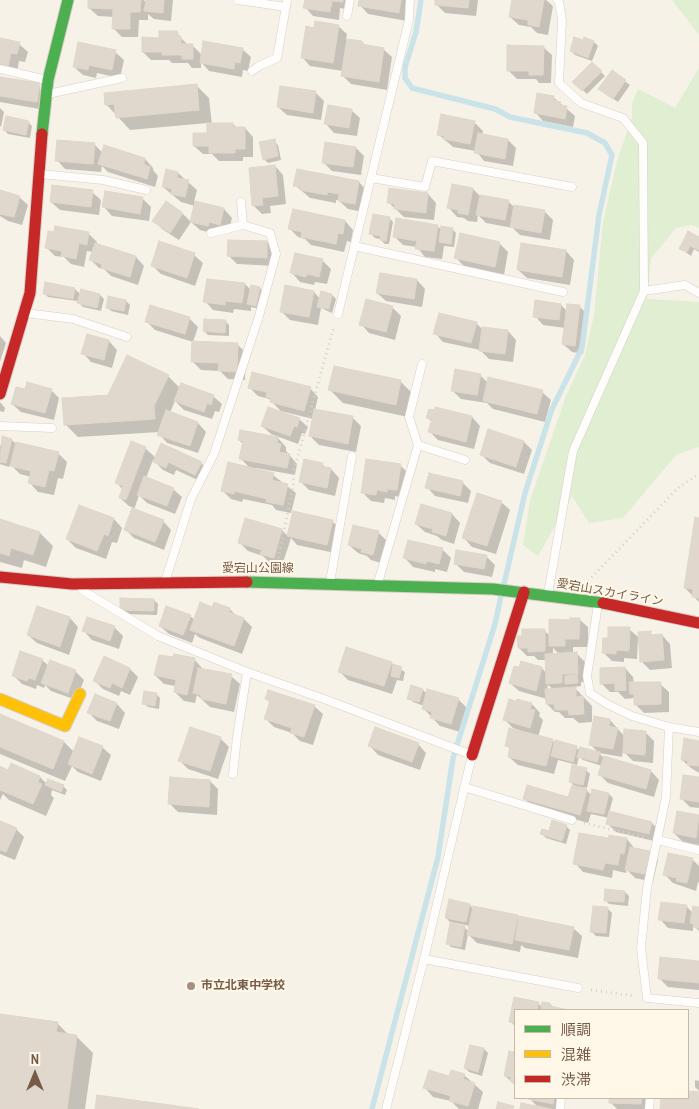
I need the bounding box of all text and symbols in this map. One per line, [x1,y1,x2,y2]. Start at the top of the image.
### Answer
street label: 愛宕山公園線 [222,562,294,576]
street label: 愛宕山スカイライン [556,577,664,609]
place label: 市立北東中学校 [201,979,285,993]
marker: 市立北東中学校 [185,980,197,992]
legend [514,1009,689,1099]
text: 順調 [561,1019,591,1040]
text: 混雑 [561,1044,591,1065]
north arrow [10,1049,60,1099]
text: N [31,1050,39,1068]
text: 渋滞 [561,1069,591,1090]

